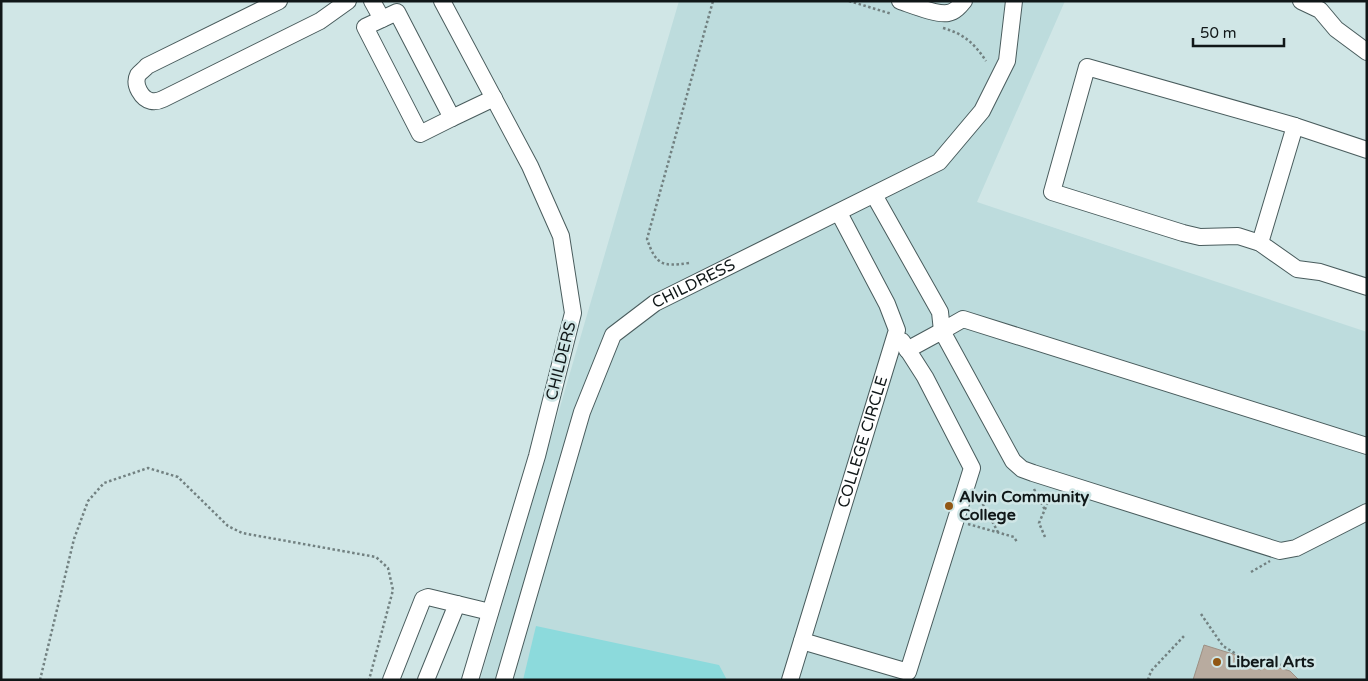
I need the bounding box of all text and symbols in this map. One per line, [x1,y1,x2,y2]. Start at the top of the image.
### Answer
scale bar [1193,15,1284,47]
text: 50 m [1200,24,1237,42]
street label: CHILDRESS [649,255,739,313]
street label: CHILDERS [542,319,580,402]
street label: COLLEGE CIRCLE [833,374,892,510]
place label: Alvin Community College [959,487,1090,525]
marker: Alvin Community College [943,500,955,512]
place label: Liberal Arts [1227,652,1315,672]
marker: Liberal Arts [1211,656,1223,668]

